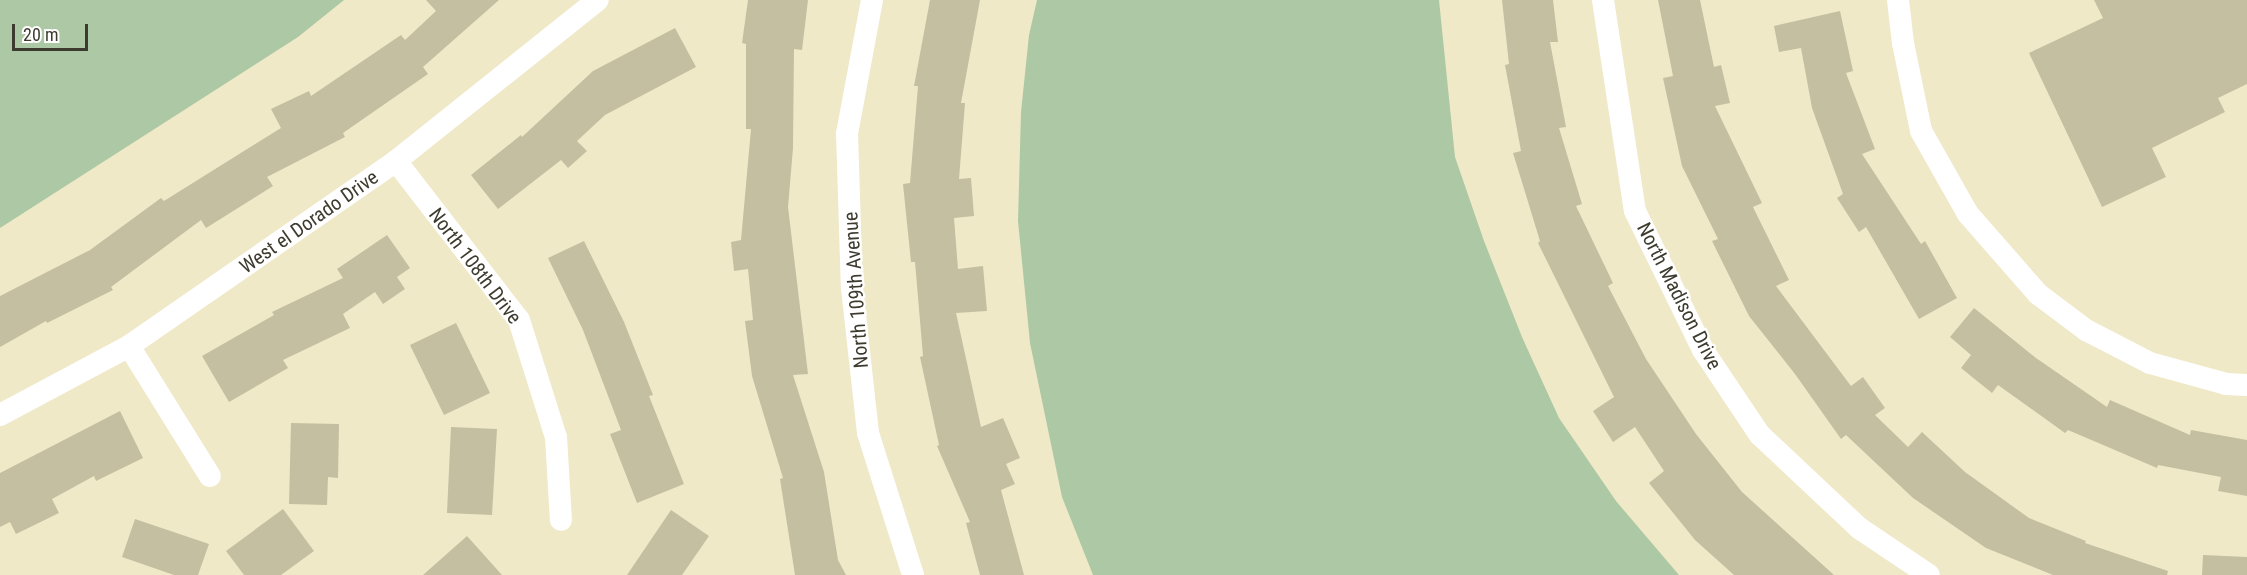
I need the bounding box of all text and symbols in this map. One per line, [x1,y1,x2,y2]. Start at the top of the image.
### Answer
scale bar [15,12,92,50]
text: 20 m [23,24,58,45]
street label: West el Dorado Drive [235,165,383,279]
street label: North 108th Drive [424,203,526,329]
street label: North 109th Avenue [839,211,873,369]
street label: North Madison Drive [1632,219,1726,373]

